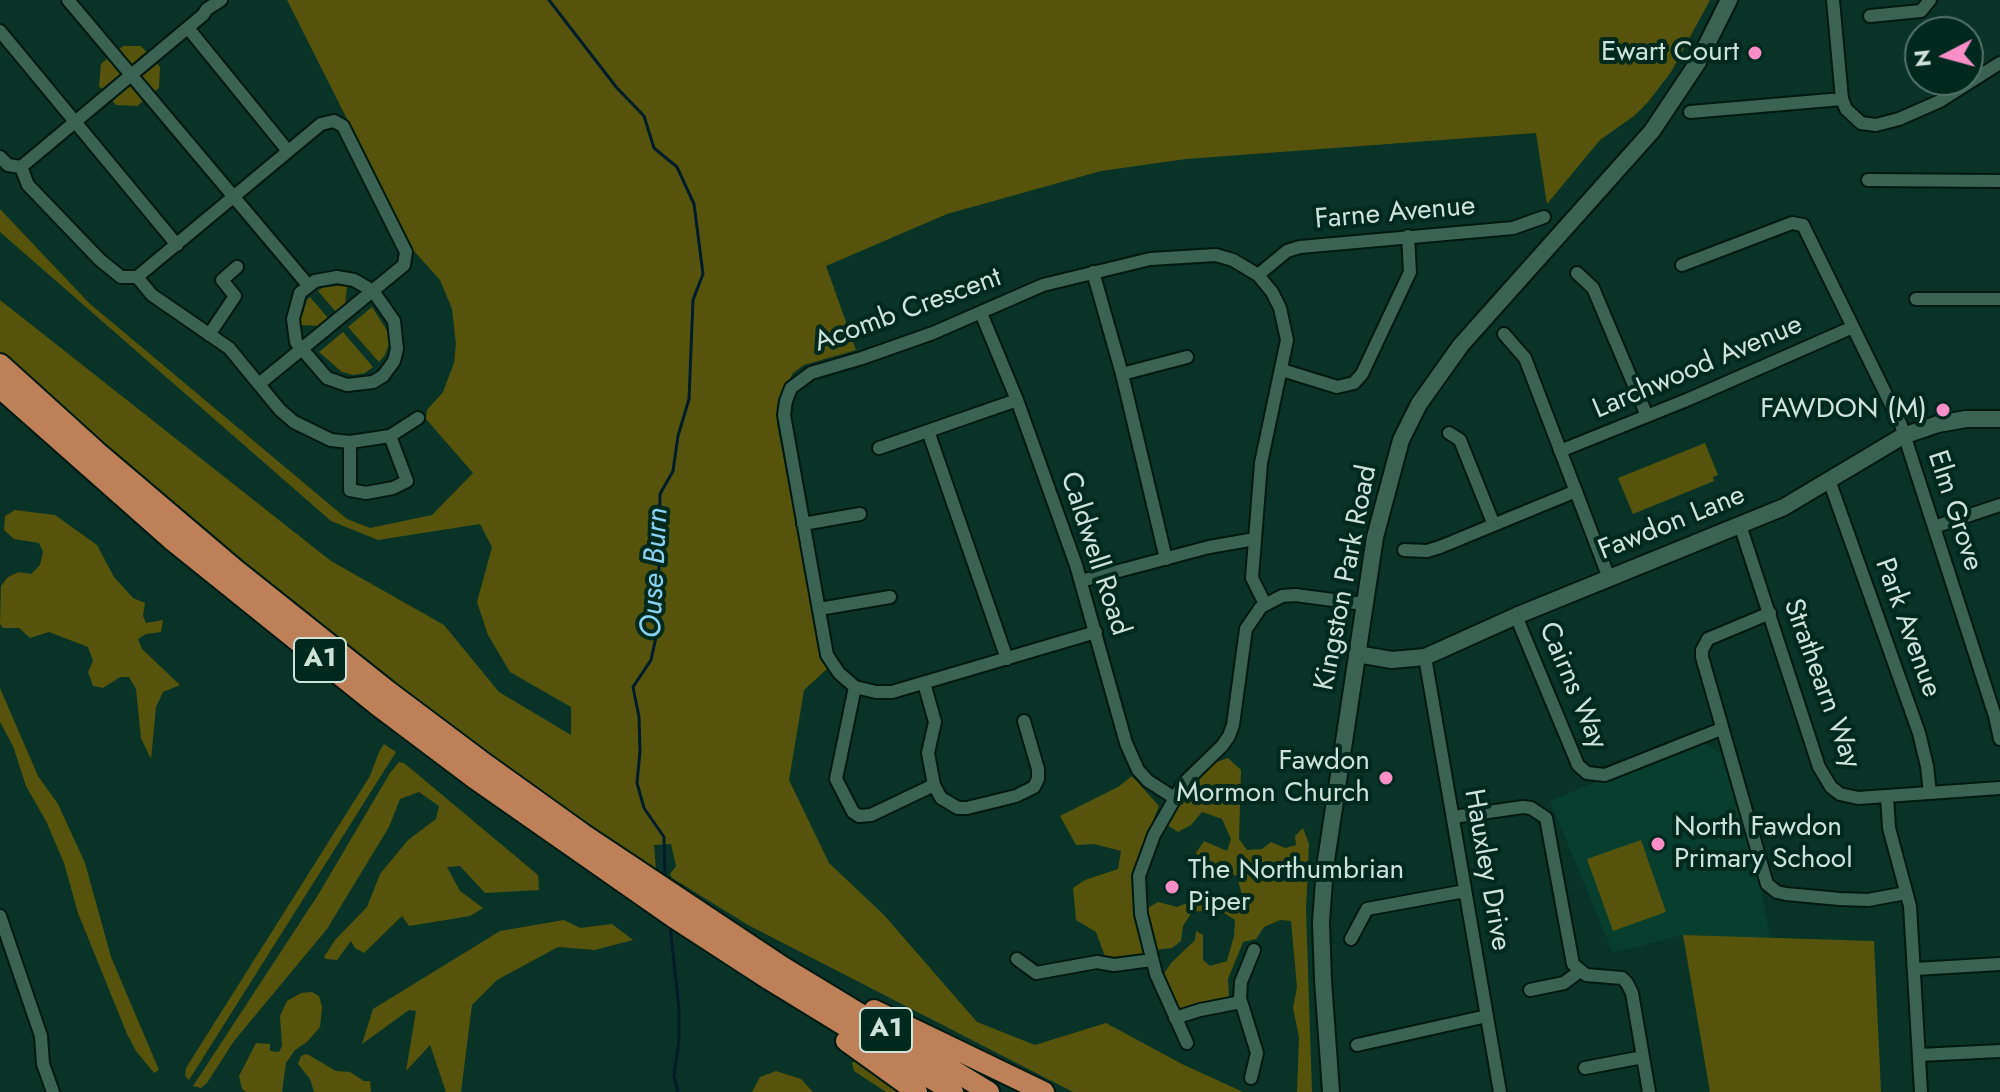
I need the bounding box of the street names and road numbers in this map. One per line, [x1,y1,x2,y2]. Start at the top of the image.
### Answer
street label: Farne Avenue [1313,190,1477,238]
street label: Acomb Crescent [810,262,1006,360]
street label: Larchwood Avenue [1588,309,1808,427]
street label: Elm Grove [1919,447,1989,575]
street label: Kingston Park Road [1309,462,1385,694]
street label: Caldwell Road [1052,468,1136,640]
street label: Fawdon Lane [1594,479,1750,569]
street label: Park Avenue [1866,554,1948,702]
street label: Strathearn Way [1775,595,1867,773]
street label: Cairns Way [1530,618,1614,754]
road number: A1 [294,638,346,682]
street label: Hauxley Drive [1455,787,1517,953]
road number: A1 [860,1008,912,1052]

